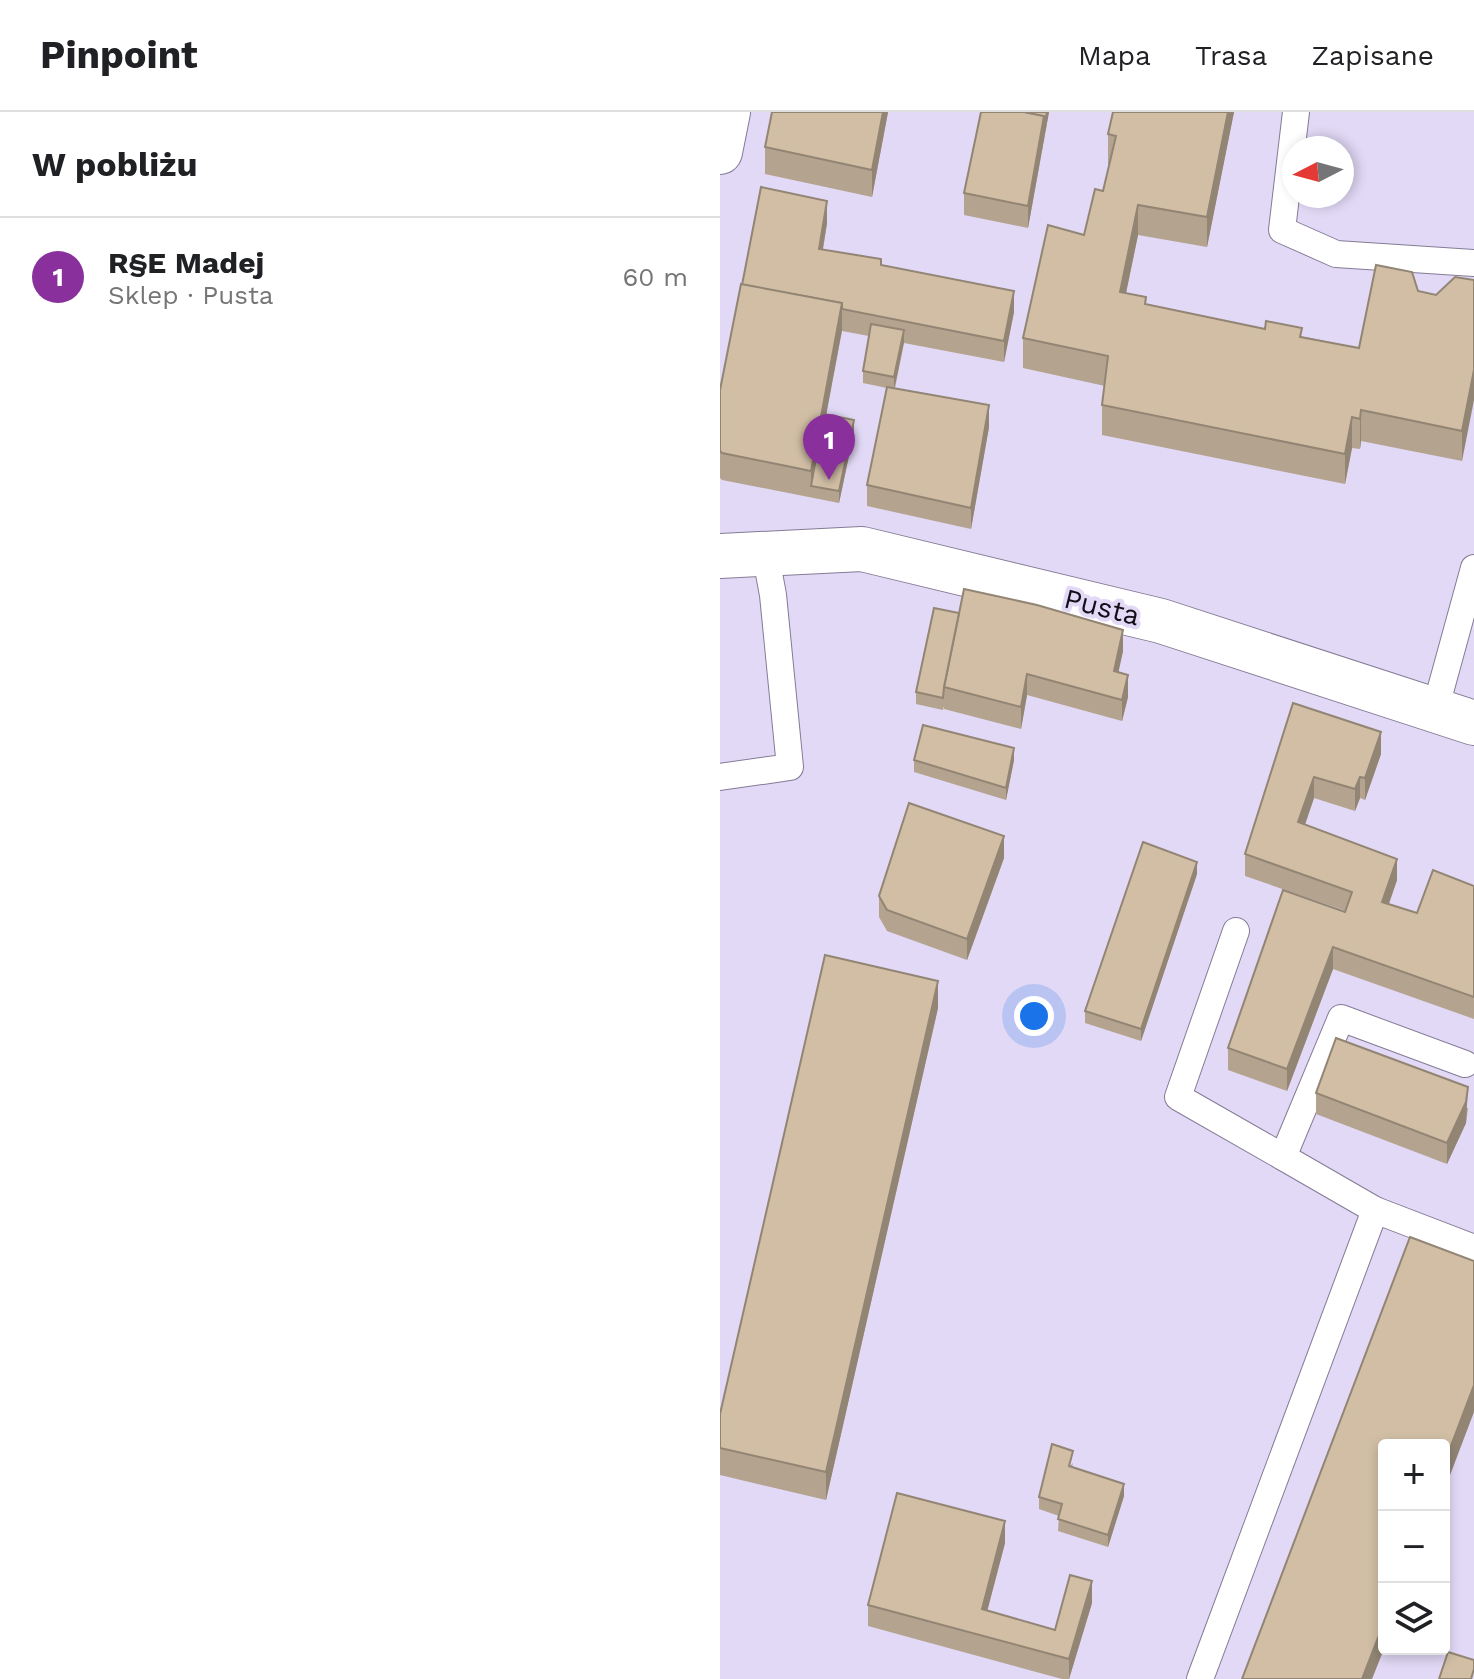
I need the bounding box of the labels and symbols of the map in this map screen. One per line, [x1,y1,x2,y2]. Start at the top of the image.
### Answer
north arrow [1282,136,1354,208]
pin: 1 [803,414,855,480]
street label: Pusta [1061,582,1143,632]
your location [1014,996,1054,1036]

